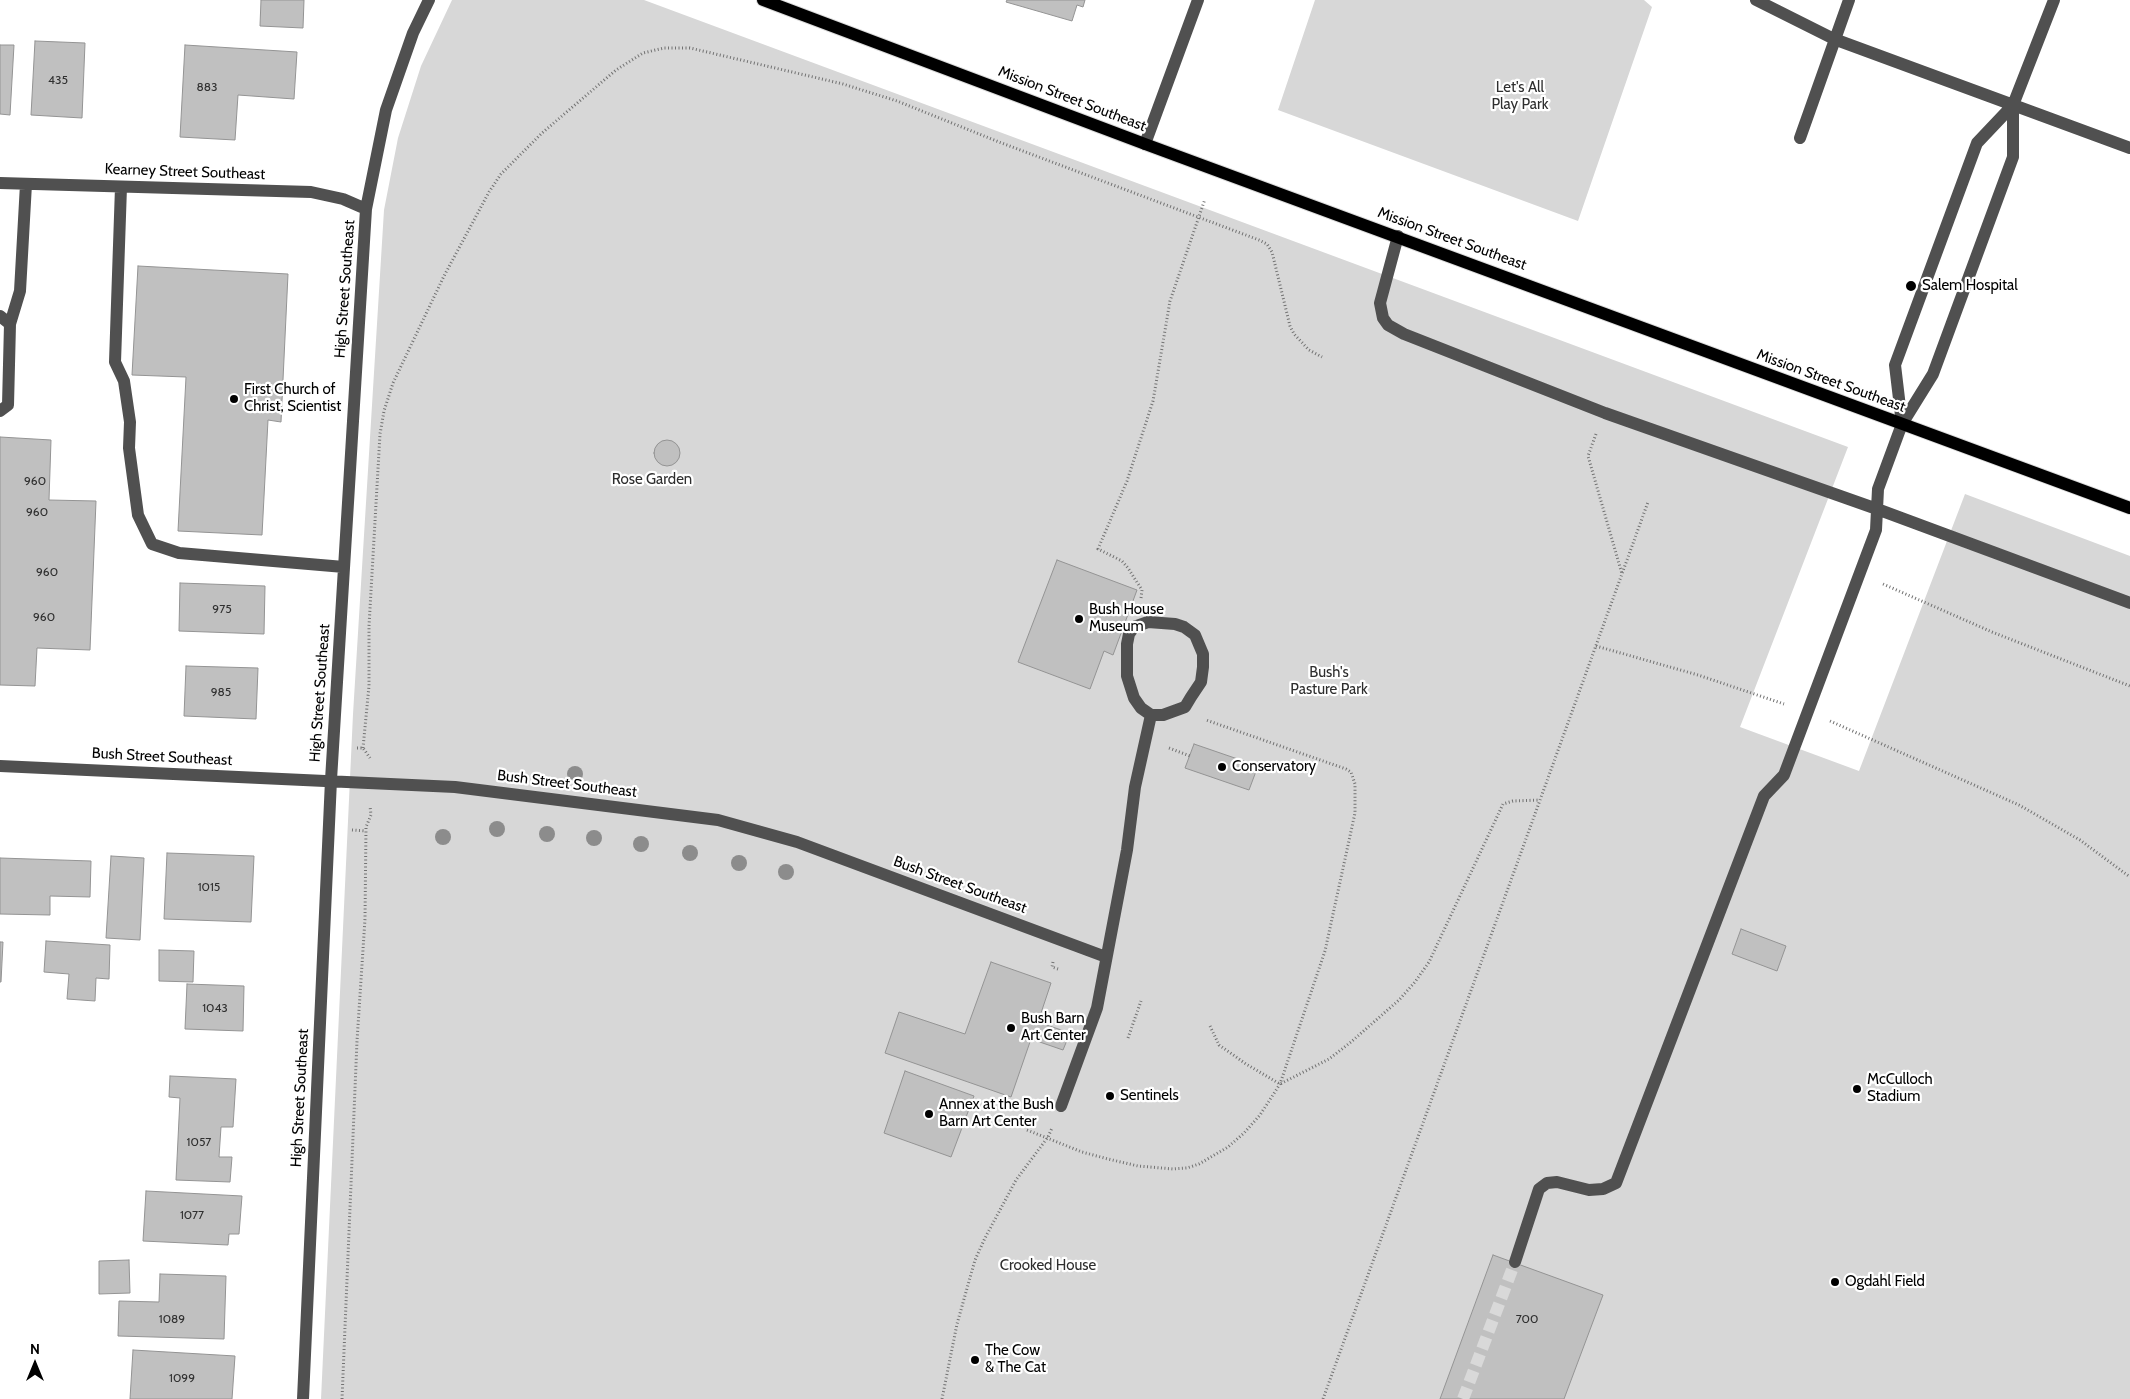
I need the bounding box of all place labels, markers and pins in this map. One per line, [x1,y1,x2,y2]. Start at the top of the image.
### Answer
place label: Salem Hospital [1922,277,2018,295]
marker: Salem Hospital [1904,279,1918,293]
place label: First Church of Christ, Scientist [244,381,341,416]
marker: First Church of Christ, Scientist [228,393,240,405]
place label: Bush House Museum [1089,601,1164,636]
marker: Bush House Museum [1073,613,1085,625]
place label: Conservatory [1232,758,1316,776]
marker: Conservatory [1216,761,1228,773]
place label: Bush Barn Art Center [1021,1010,1086,1045]
marker: Bush Barn Art Center [1005,1022,1017,1034]
place label: McCulloch Stadium [1867,1071,1933,1106]
marker: McCulloch Stadium [1851,1083,1863,1095]
place label: Sentinels [1120,1087,1179,1105]
marker: Sentinels [1104,1090,1116,1102]
place label: Annex at the Bush Barn Art Center [939,1096,1054,1131]
marker: Annex at the Bush Barn Art Center [923,1108,935,1120]
place label: Ogdahl Field [1845,1273,1925,1291]
marker: Ogdahl Field [1829,1276,1841,1288]
place label: The Cow & The Cat [985,1342,1046,1377]
marker: The Cow & The Cat [969,1354,981,1366]

